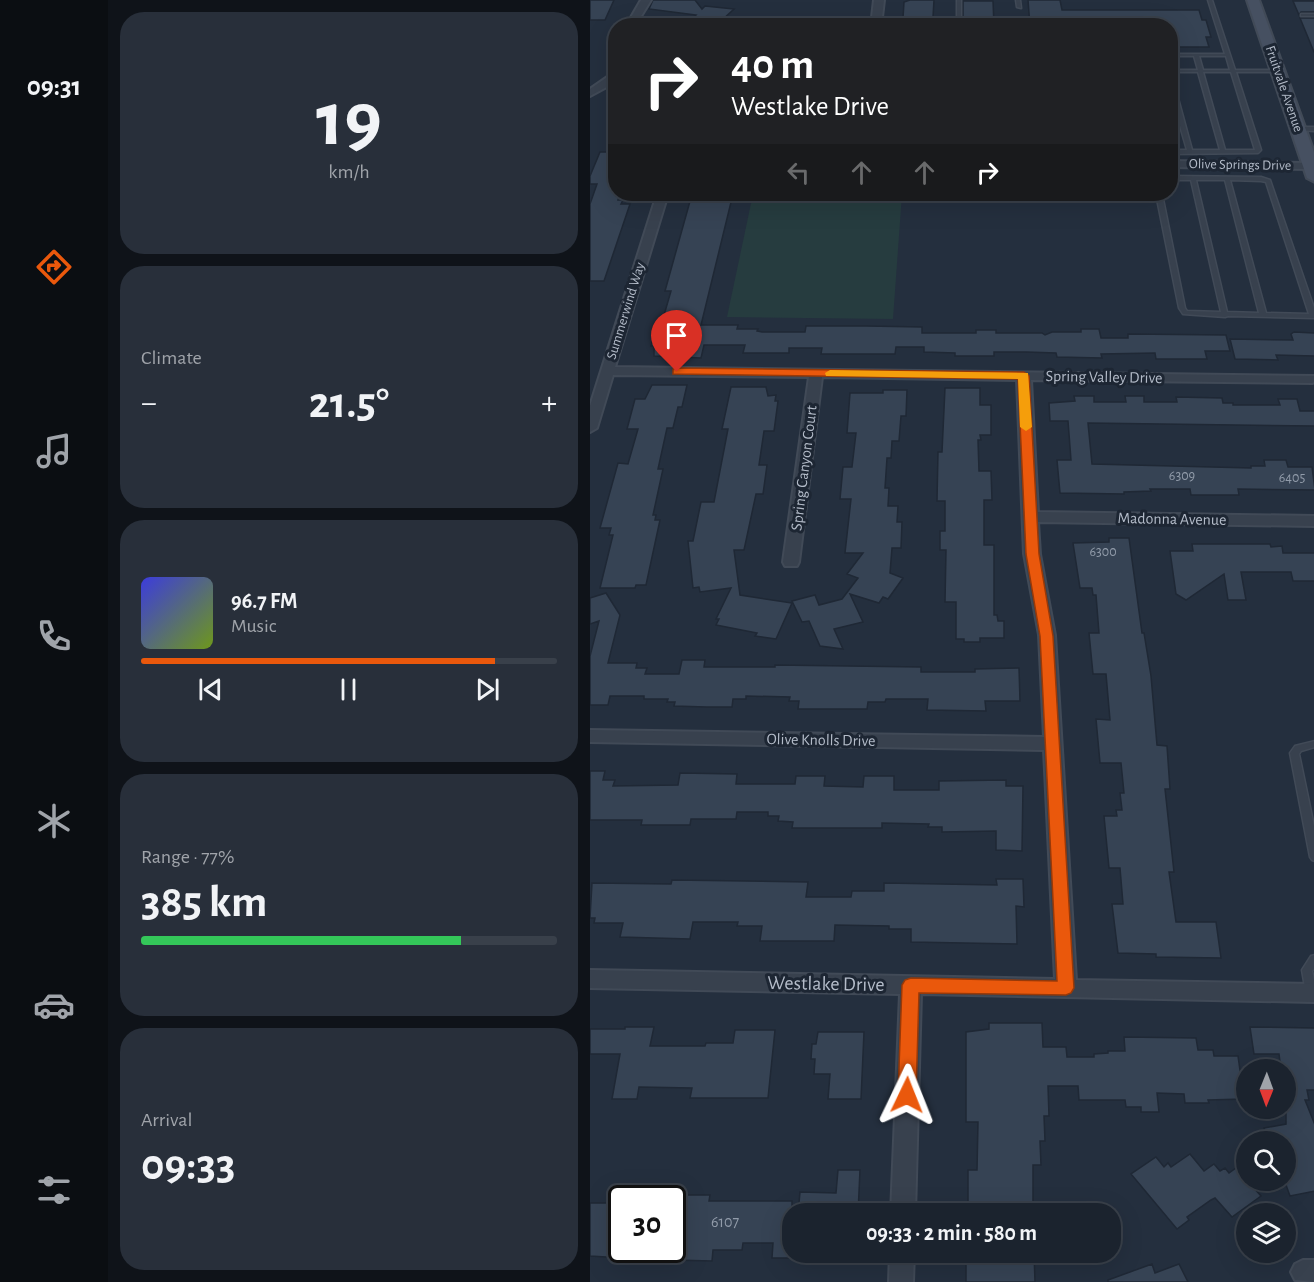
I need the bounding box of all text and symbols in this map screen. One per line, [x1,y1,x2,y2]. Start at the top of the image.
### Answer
icon: right [632,42,710,120]
text: 40 m [731,44,814,86]
street label: Fruitvale Avenue [1263,44,1305,134]
text: 09:31 [27,73,81,100]
text: 19 [316,82,382,160]
text: Westlake Drive [731,93,889,120]
icon: left [782,156,815,189]
icon: ahead [845,156,878,189]
icon: ahead [908,156,941,189]
icon: right [971,156,1004,189]
street label: Olive Springs Drive [1189,157,1291,173]
text: km/h [328,162,370,182]
icon: directions [33,246,75,288]
street label: Summerwind Way [605,261,647,361]
pin [651,310,702,372]
icon: arrive [660,319,693,352]
text: Climate [141,348,202,368]
street label: Spring Valley Drive [1045,368,1163,387]
text: 21.5° [309,381,389,426]
text: − [141,387,157,420]
text: + [541,387,557,420]
street label: Spring Canyon Court [788,404,821,532]
icon: music [33,430,75,472]
house number: 6309 [1169,469,1195,483]
house number: 6405 [1279,471,1305,485]
street label: Madonna Avenue [1117,510,1227,528]
house number: 6300 [1089,545,1117,559]
text: 96.7 FM [231,590,297,612]
icon: phone [33,615,75,657]
text: Music [231,616,277,636]
icon: previous [194,673,227,706]
icon: pause [332,673,365,706]
icon: next [471,673,504,706]
street label: Olive Knolls Drive [766,731,876,749]
icon: climate [33,800,75,842]
text: Range · 77% [141,847,234,867]
text: 385 km [141,880,267,925]
street label: Westlake Drive [767,973,885,995]
icon: car [33,984,75,1026]
north arrow [1236,1059,1296,1119]
map controls [1236,1059,1296,1263]
position arrow [875,1063,939,1127]
text: Arrival [141,1110,192,1130]
button: search [1236,1131,1296,1191]
text: 09:33 [141,1143,235,1188]
icon: filters [33,1169,75,1211]
speed limit sign: 30 [608,1185,686,1263]
button: layers [1236,1203,1296,1263]
house number: 6107 [711,1214,739,1230]
text: 09:33 · 2 min · 580 m [866,1222,1037,1244]

